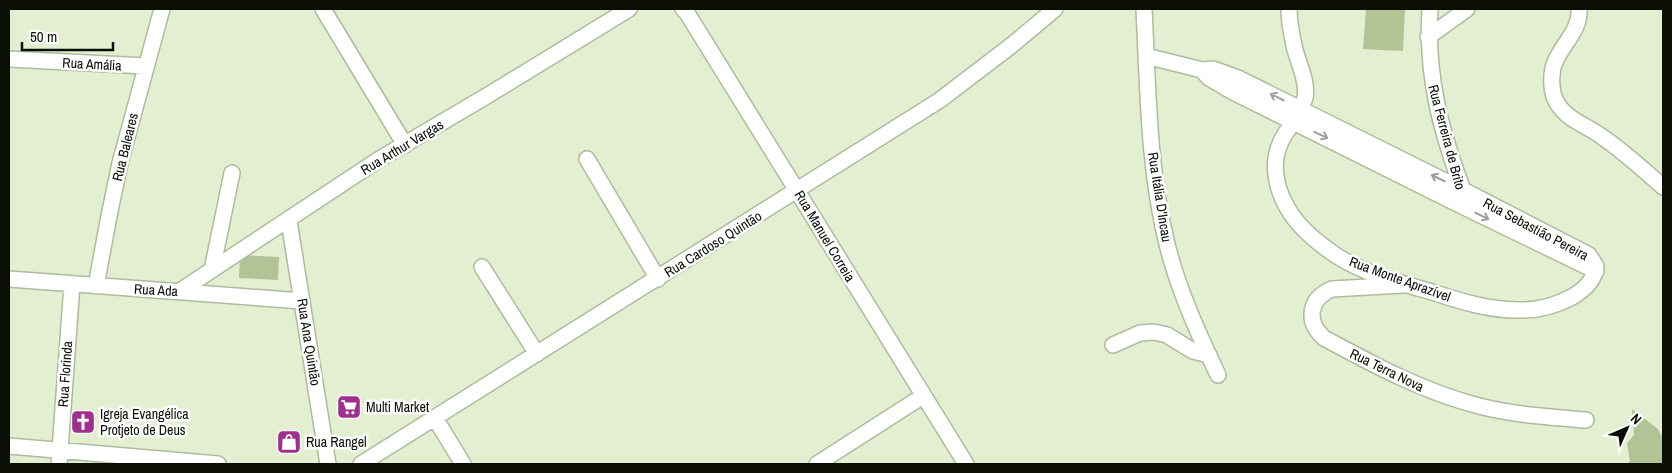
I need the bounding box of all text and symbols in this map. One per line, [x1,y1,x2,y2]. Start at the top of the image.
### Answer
scale bar [22,20,114,52]
text: 50 m [30,26,57,47]
street label: Rua Amália [62,53,123,75]
street label: Rua Ferreira de Brito [1424,83,1470,191]
one-way arrow [1269,92,1284,102]
street label: Rua Baleares [108,111,142,183]
street label: Rua Arthur Vargas [357,115,447,179]
one-way arrow [1313,131,1328,141]
street label: Rua Itália D'Incau [1144,151,1176,243]
one-way arrow [1430,173,1445,183]
street label: Rua Manuel Correia [791,187,860,285]
street label: Rua Sebastião Pereira [1480,194,1592,265]
street label: Rua Cardoso Quintão [661,207,765,281]
one-way arrow [1474,211,1489,221]
street label: Rua Monte Aprazível [1347,252,1453,306]
street label: Rua Ada [134,280,179,300]
street label: Rua Ana Quintão [293,297,325,387]
street label: Rua Florinda [54,340,76,408]
street label: Rua Terra Nova [1347,344,1428,396]
supermarket icon: Multi Market [336,394,362,420]
place label: Multi Market [366,398,429,416]
north arrow [1602,403,1652,453]
place label: Igreja Evangélica Protjeto de Deus [100,405,189,439]
church icon: Igreja Evangélica Protjeto de Deus [70,409,96,435]
text: N [1627,410,1645,428]
shop icon: Rua Rangel [276,429,302,455]
place label: Rua Rangel [306,433,367,451]

